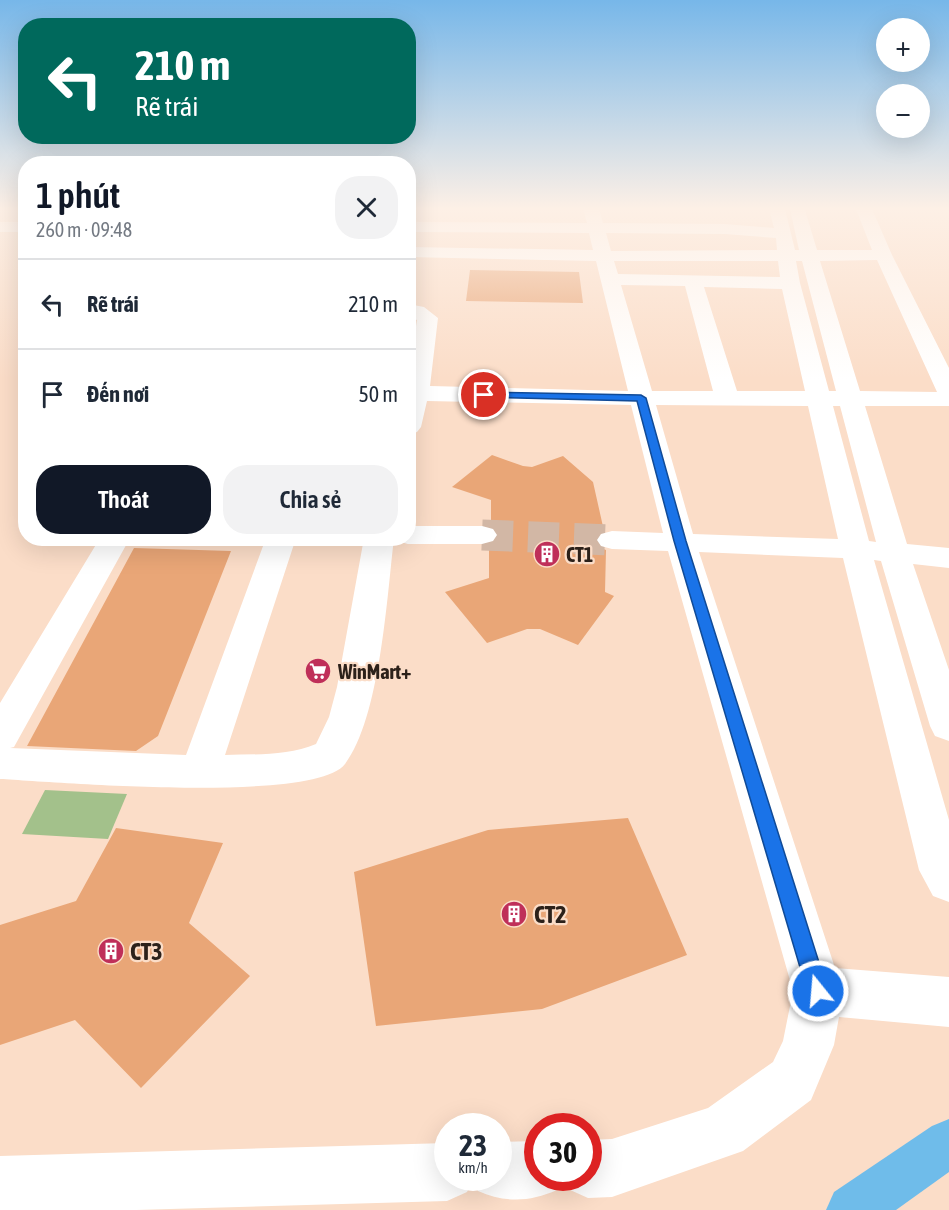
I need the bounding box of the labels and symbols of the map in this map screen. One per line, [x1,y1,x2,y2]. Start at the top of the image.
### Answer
pin [458,369,509,420]
building icon: CT1 [532,539,562,569]
place label: CT1 [566,543,593,566]
supermarket icon: WinMart+ [303,656,333,686]
place label: WinMart+ [337,660,411,683]
building icon: CT2 [499,899,529,929]
place label: CT2 [534,901,567,928]
building icon: CT3 [96,936,126,966]
place label: CT3 [130,938,163,965]
position arrow [786,959,850,1023]
speed limit sign: 30 [524,1113,602,1191]

